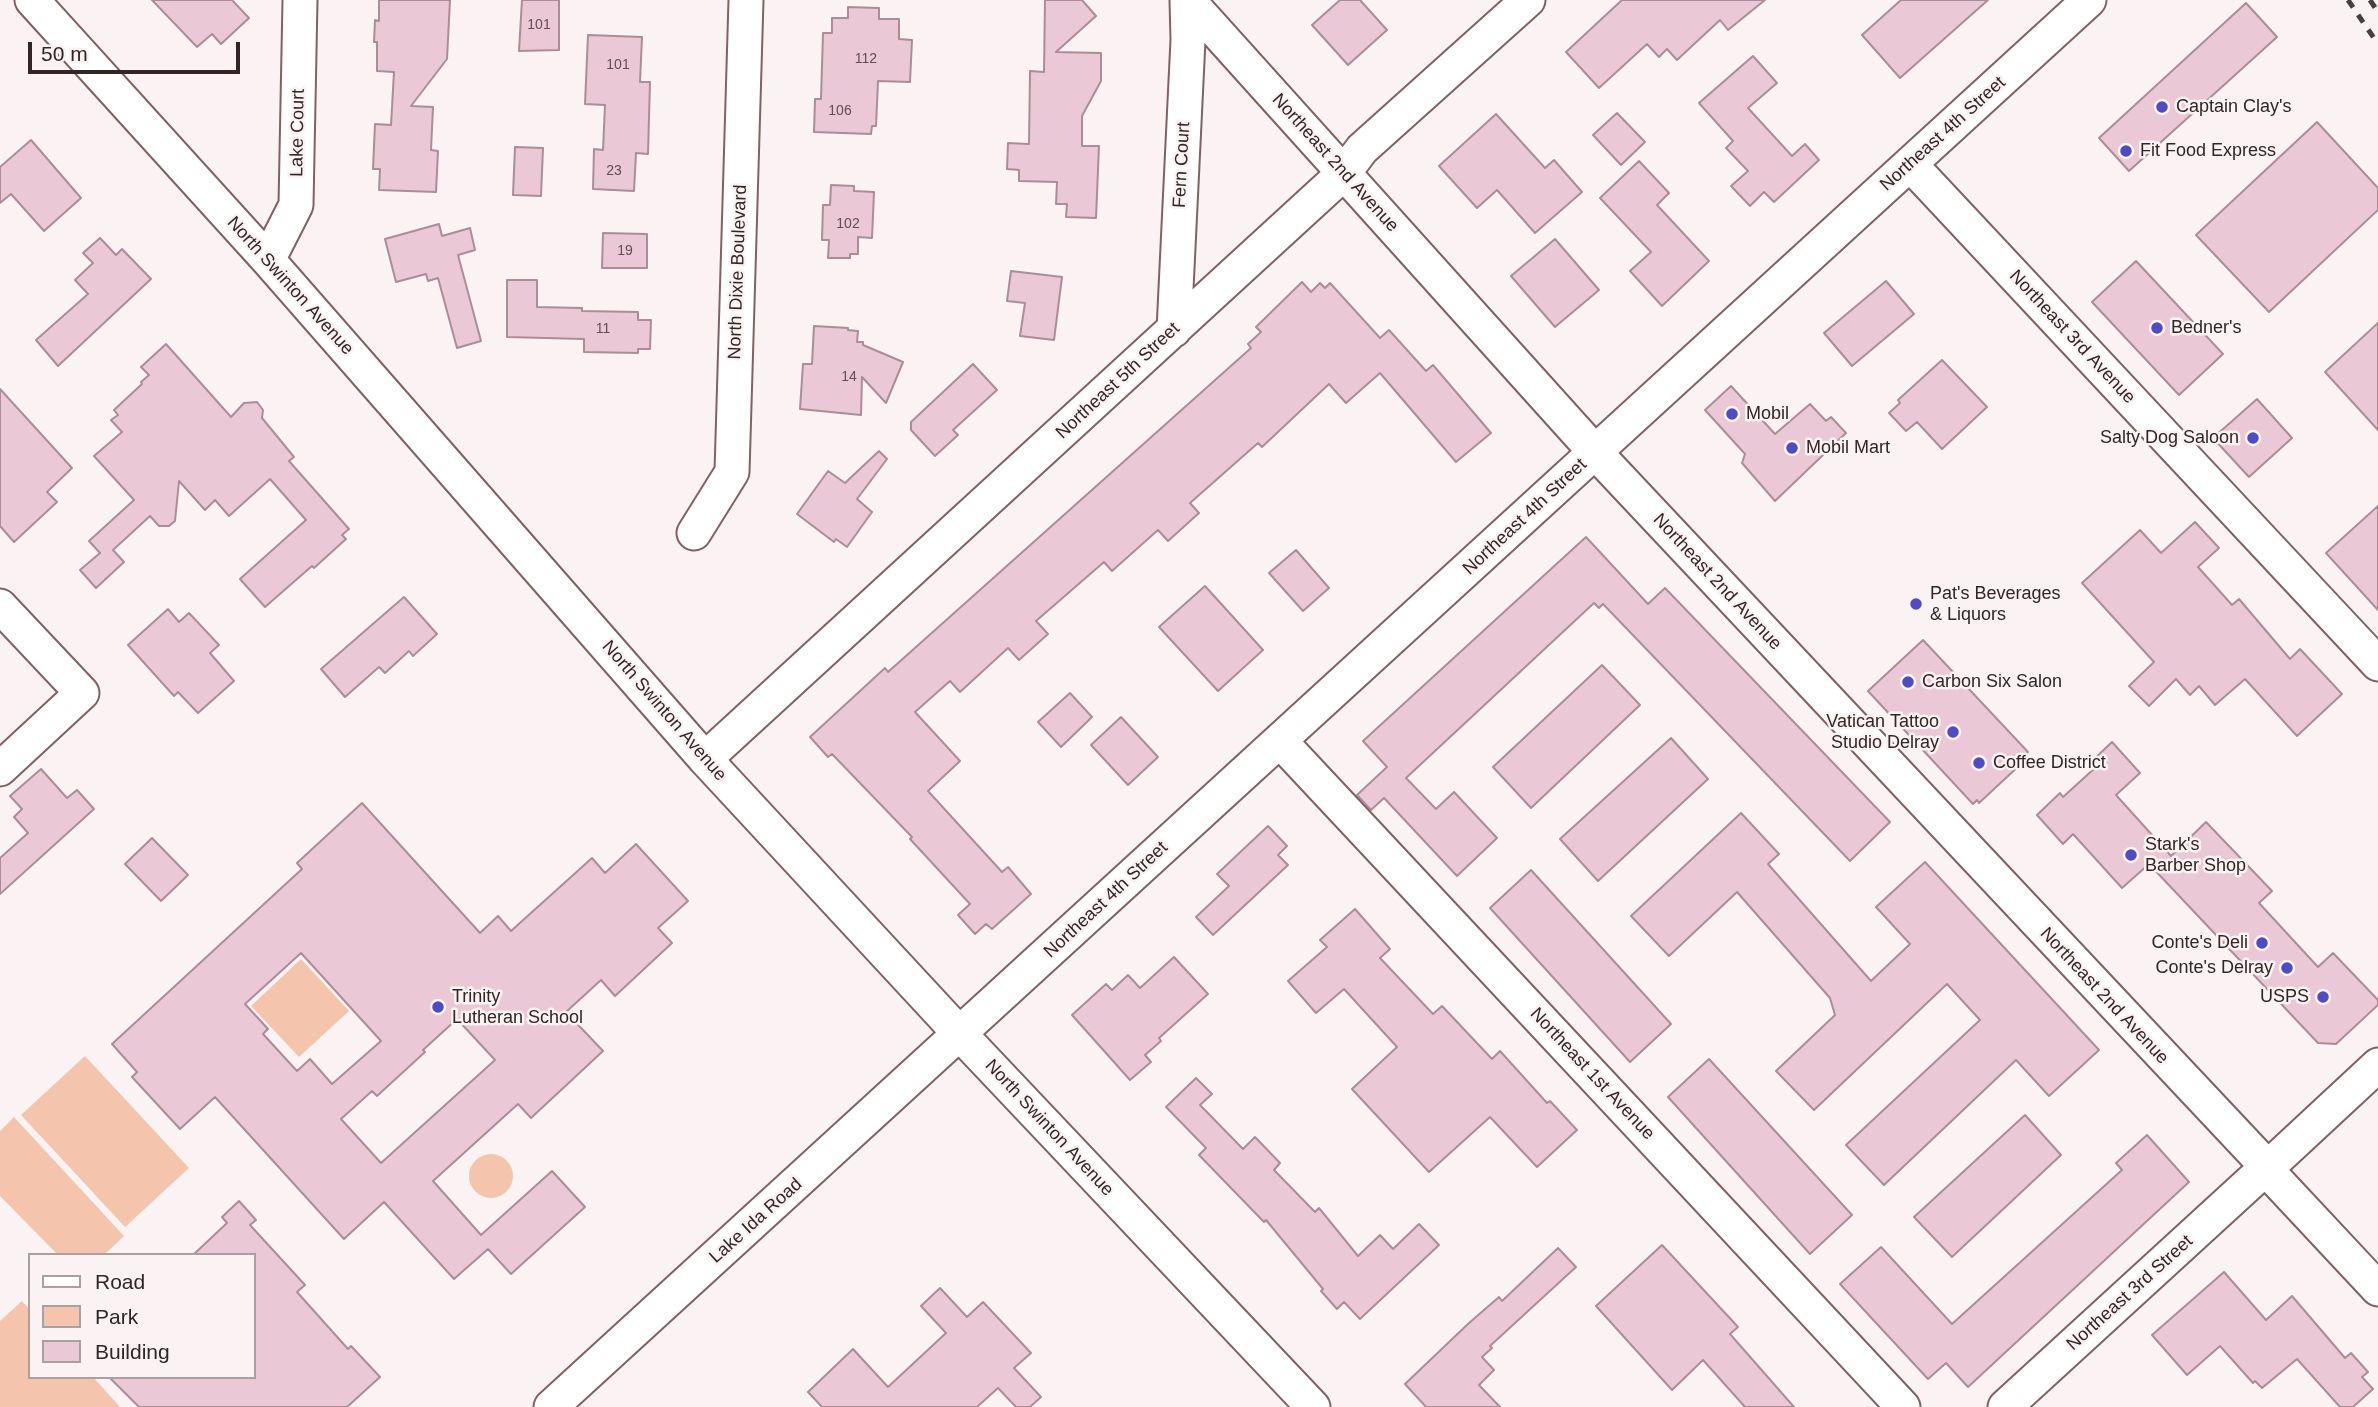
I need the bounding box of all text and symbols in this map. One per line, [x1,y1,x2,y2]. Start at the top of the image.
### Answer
house number: 101 [527,17,551,33]
scale bar [32,28,243,72]
text: 50 m [41,42,88,65]
house number: 112 [855,51,877,67]
house number: 101 [606,57,630,73]
street label: Northeast 4th Street [1876,72,2010,196]
street label: Lake Court [286,89,310,177]
street label: Northeast 2nd Avenue [1267,89,1403,237]
place label: Captain Clay's [2176,96,2291,118]
marker: Captain Clay's [2154,99,2170,115]
house number: 106 [828,103,852,119]
street label: Fern Court [1169,121,1195,209]
place label: Fit Food Express [2140,140,2276,162]
marker: Fit Food Express [2118,143,2134,159]
house number: 23 [606,163,622,179]
street label: North Dixie Boulevard [724,184,752,360]
street label: North Swinton Avenue [222,212,358,360]
house number: 102 [836,216,860,232]
house number: 19 [617,243,633,259]
street label: Northeast 3rd Avenue [2005,266,2139,408]
place label: Bedner's [2171,317,2241,339]
street label: Northeast 5th Street [1052,318,1184,444]
marker: Bedner's [2149,320,2165,336]
house number: 11 [596,321,610,337]
house number: 14 [841,369,857,385]
place label: Mobil [1746,403,1789,425]
marker: Mobil [1724,406,1740,422]
place label: Salty Dog Saloon [2100,427,2239,449]
marker: Salty Dog Saloon [2245,430,2261,446]
place label: Mobil Mart [1806,437,1890,459]
marker: Mobil Mart [1784,440,1800,456]
street label: Northeast 4th Street [1459,454,1591,580]
street label: Northeast 2nd Avenue [1648,509,1786,655]
place label: Pat's Beverages & Liquors [1930,583,2061,626]
marker: Pat's Beverages & Liquors [1908,596,1924,612]
street label: North Swinton Avenue [597,636,731,786]
place label: Carbon Six Salon [1922,671,2062,693]
marker: Carbon Six Salon [1900,674,1916,690]
place label: Vatican Tattoo Studio Delray [1826,711,1939,754]
marker: Vatican Tattoo Studio Delray [1945,724,1961,740]
place label: Coffee District [1993,752,2106,774]
marker: Coffee District [1971,755,1987,771]
place label: Stark's Barber Shop [2145,834,2246,876]
street label: Northeast 4th Street [1040,837,1172,963]
marker: Stark's Barber Shop [2123,847,2139,863]
street label: Northeast 2nd Avenue [2035,923,2173,1069]
place label: Conte's Deli [2152,932,2248,954]
marker: Conte's Deli [2254,935,2270,951]
place label: Conte's Delray [2156,957,2273,979]
marker: Conte's Delray [2279,960,2295,976]
place label: Trinity Lutheran School [452,986,583,1028]
place label: USPS [2260,986,2309,1008]
marker: USPS [2315,989,2331,1005]
marker: Trinity Lutheran School [430,999,446,1015]
street label: Northeast 1st Avenue [1525,1003,1659,1145]
street label: North Swinton Avenue [980,1055,1118,1201]
street label: Lake Ida Road [705,1174,807,1268]
street label: Northeast 3rd Street [2063,1231,2197,1355]
legend [28,1253,256,1379]
text: Road [95,1270,145,1293]
text: Park [95,1305,138,1328]
text: Building [95,1340,170,1363]

